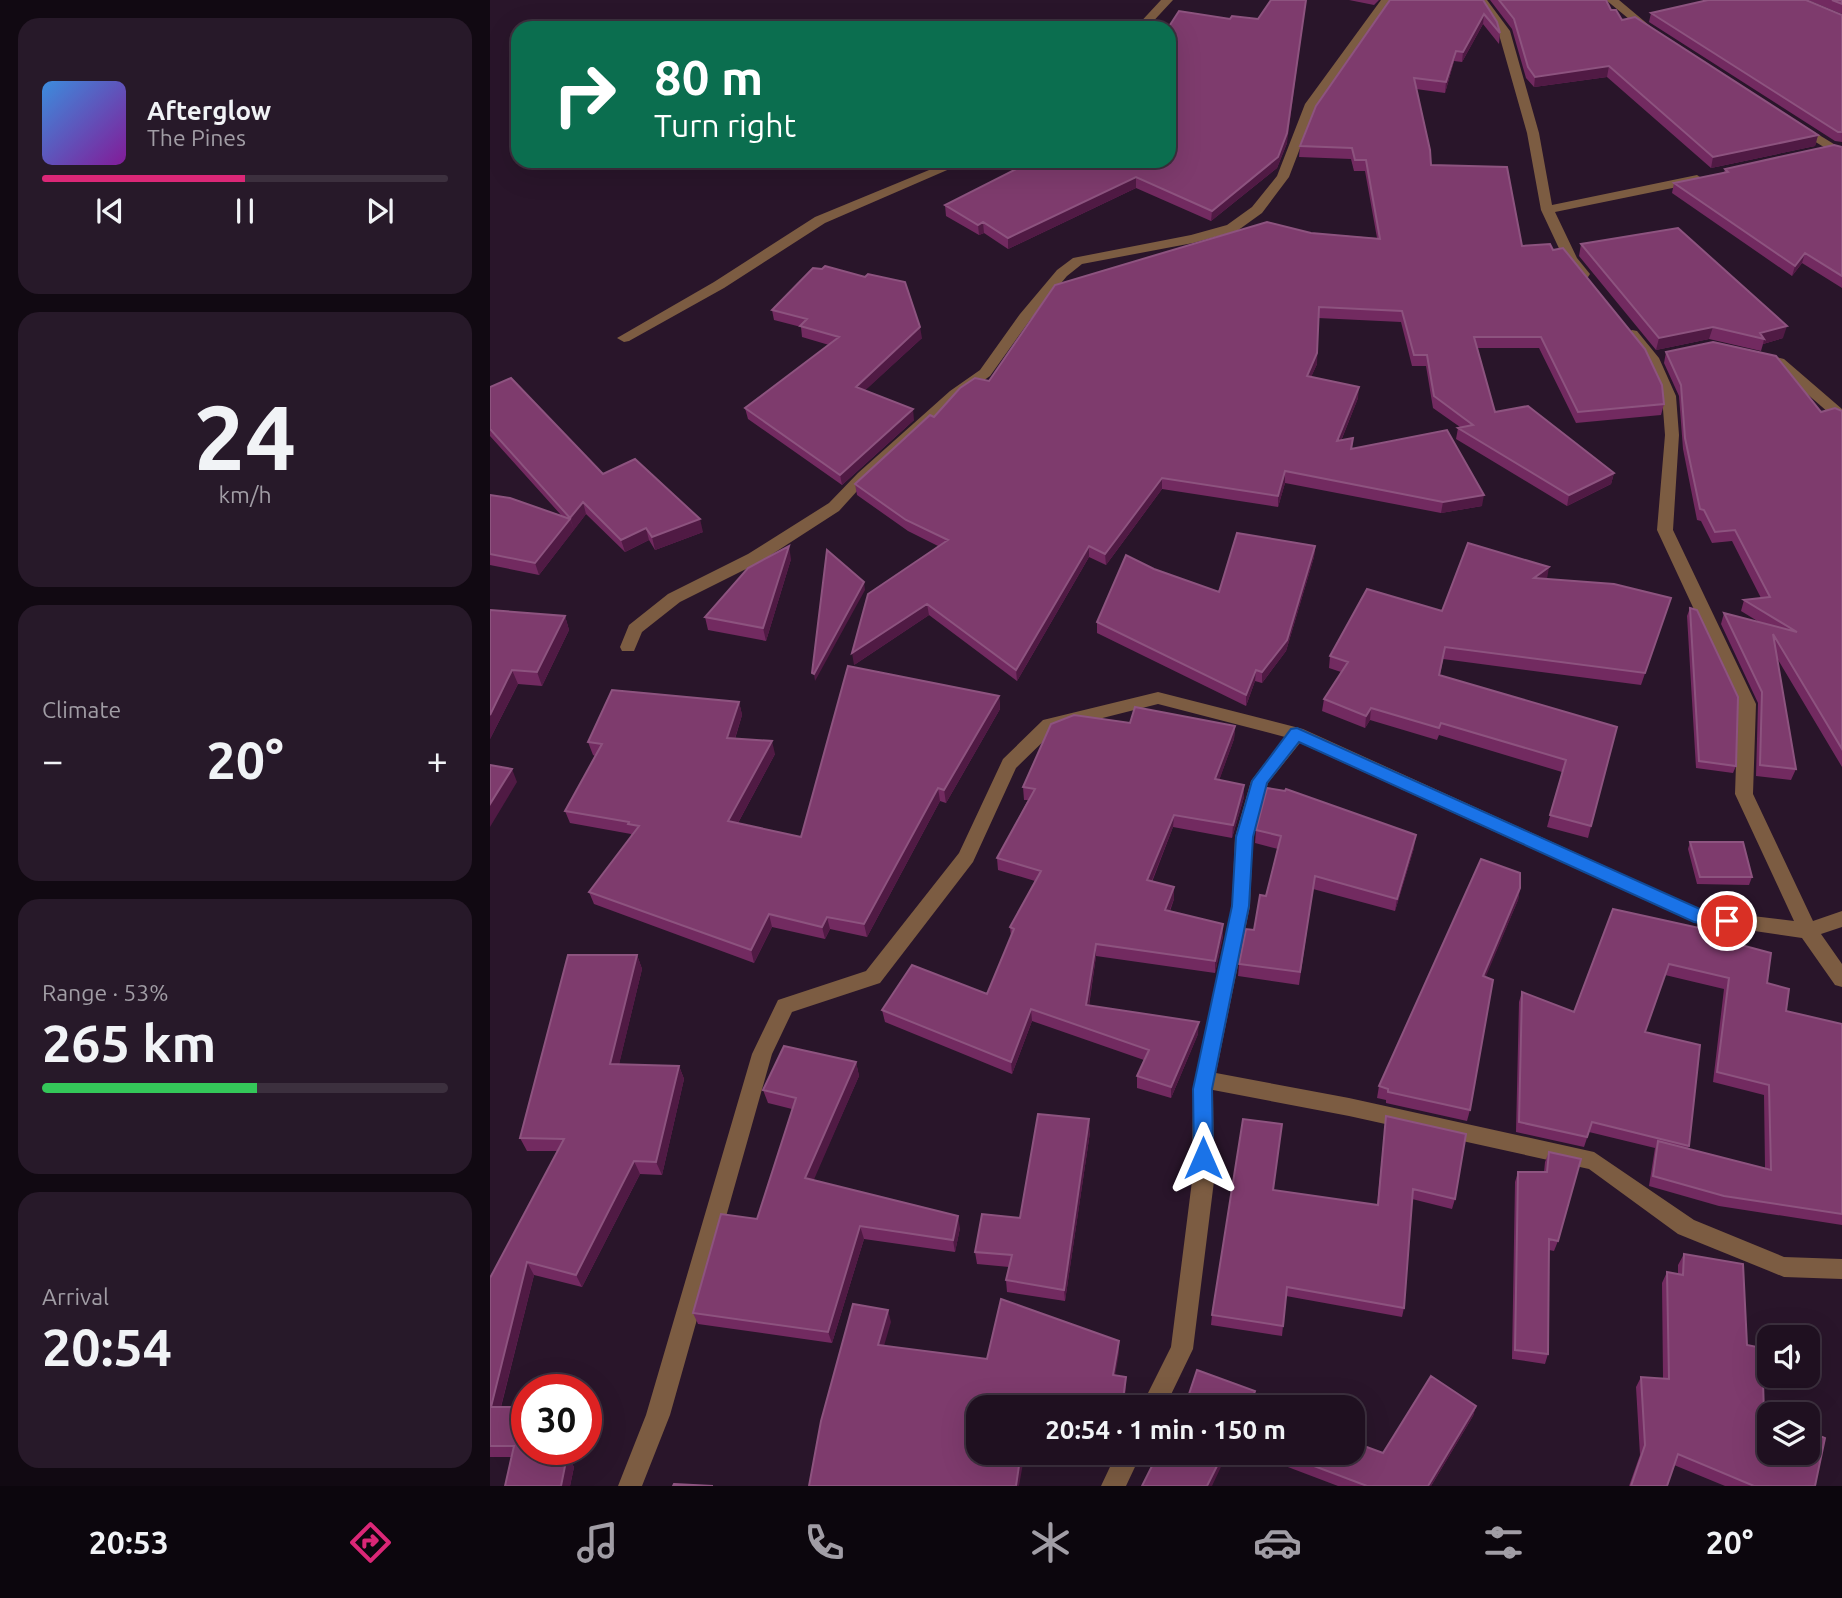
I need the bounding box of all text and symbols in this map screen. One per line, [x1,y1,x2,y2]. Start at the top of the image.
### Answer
icon: right [539,49,630,140]
text: 80 m [654,49,763,104]
text: Afterglow [147,96,271,125]
text: Turn right [654,107,796,143]
text: The Pines [147,125,246,150]
icon: previous [91,192,129,230]
icon: pause [226,192,264,230]
icon: next [361,192,399,230]
text: 24 [194,385,296,487]
text: km/h [218,482,272,507]
text: Climate [42,697,121,722]
text: 20° [206,731,284,789]
text: − [42,739,63,781]
text: + [427,739,448,781]
pin [1697,891,1757,951]
icon: arrive [1708,902,1746,940]
text: Range · 53% [42,980,169,1005]
text: 265 km [42,1014,216,1072]
position arrow [1166,1121,1240,1195]
text: Arrival [42,1284,109,1309]
text: 20:54 [42,1318,172,1376]
map controls [1757,1325,1820,1465]
button: sound [1757,1325,1820,1388]
speed limit sign: 30 [511,1374,602,1465]
button: layers [1757,1402,1820,1465]
text: 20:54 · 1 min · 150 m [1045,1415,1286,1444]
icon: directions [346,1518,395,1567]
icon: music [573,1518,622,1567]
icon: phone [800,1518,849,1567]
icon: climate [1026,1518,1075,1567]
icon: car [1253,1518,1302,1567]
icon: filters [1479,1518,1528,1567]
text: 20:53 [89,1524,169,1560]
text: 20° [1706,1524,1753,1560]

